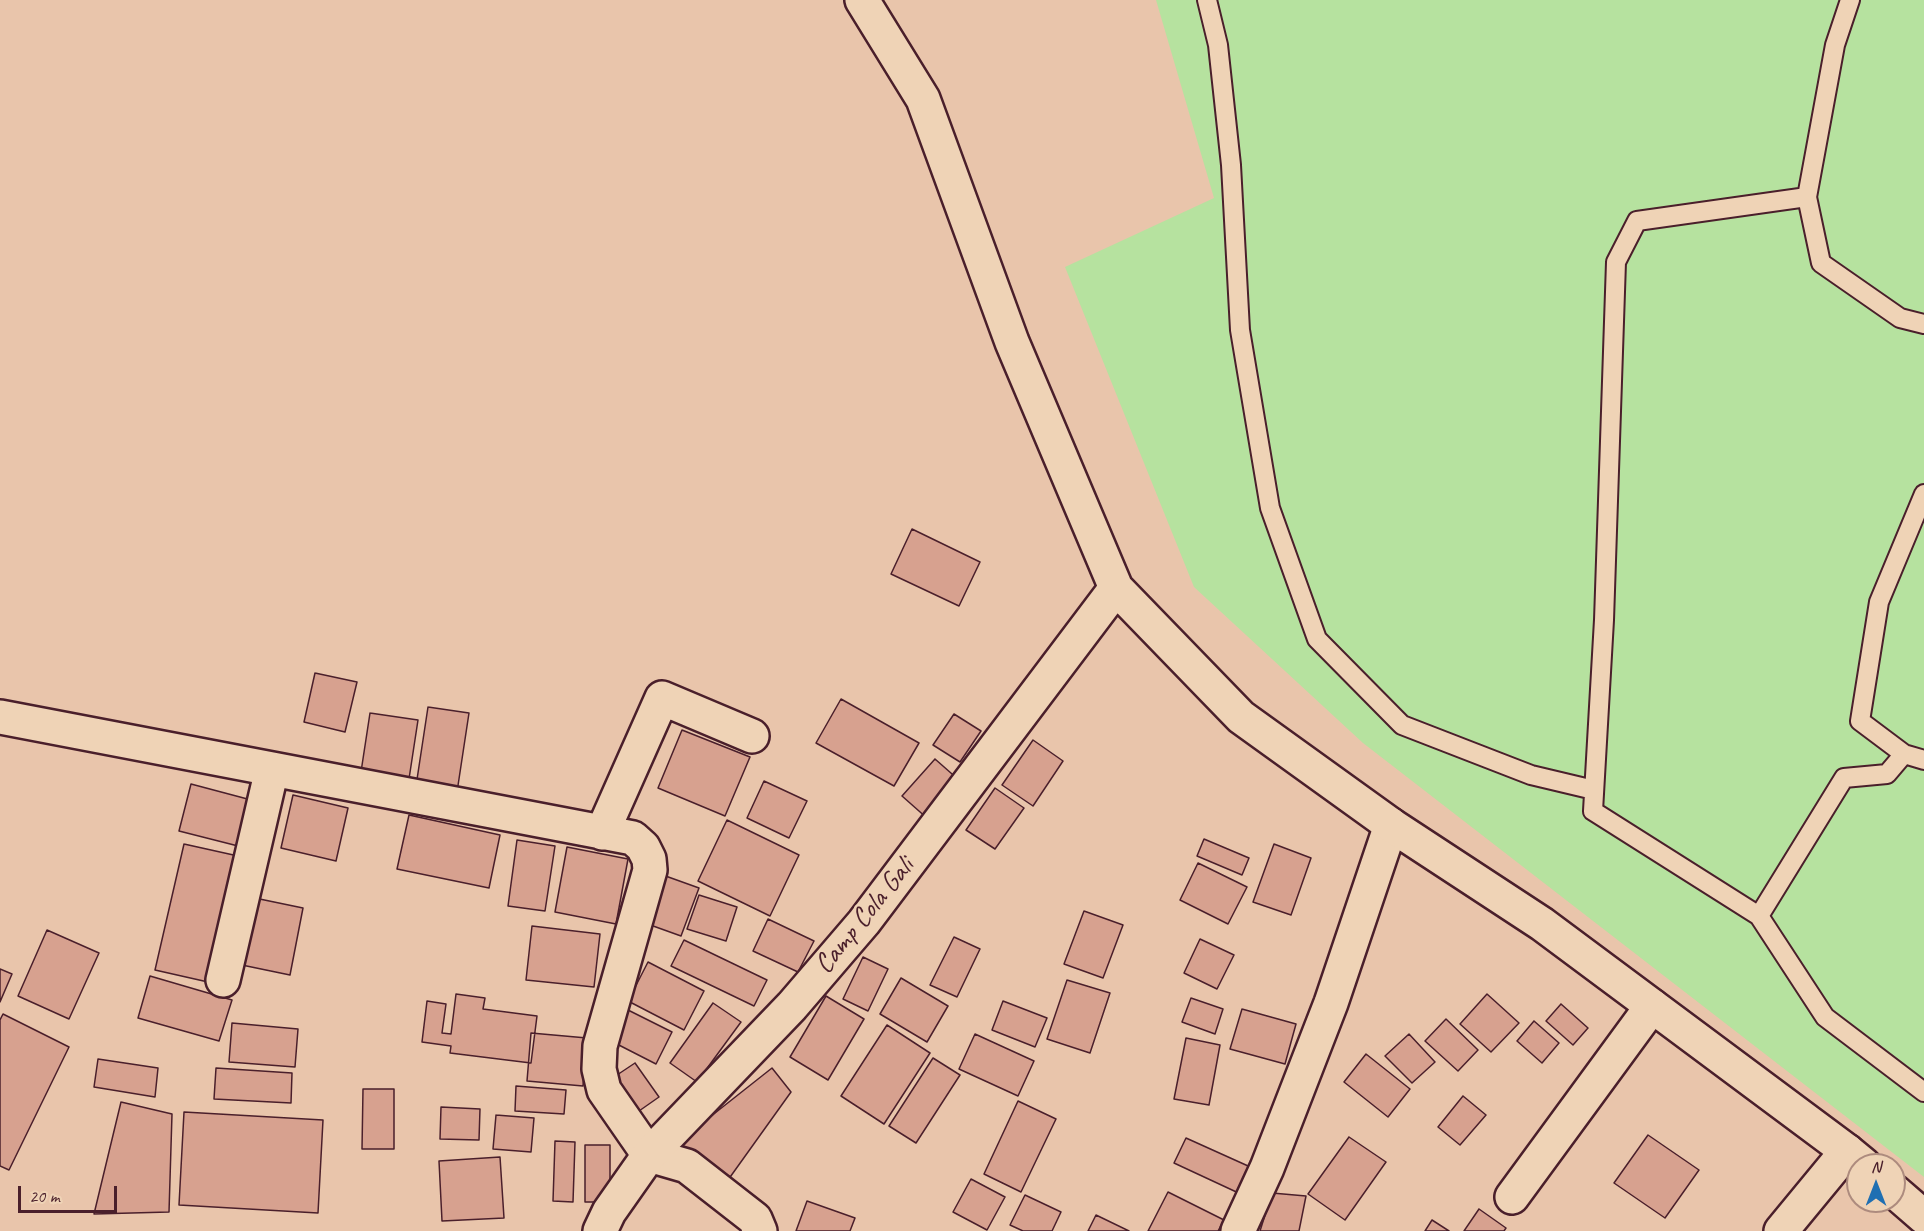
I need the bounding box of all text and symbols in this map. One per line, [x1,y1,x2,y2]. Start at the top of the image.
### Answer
street label: Camp Cola Gali [808,851,922,981]
north arrow [1846,1153,1906,1213]
text: N [1871,1157,1881,1177]
scale bar [21,1174,120,1212]
text: 20 m [29,1185,60,1207]

